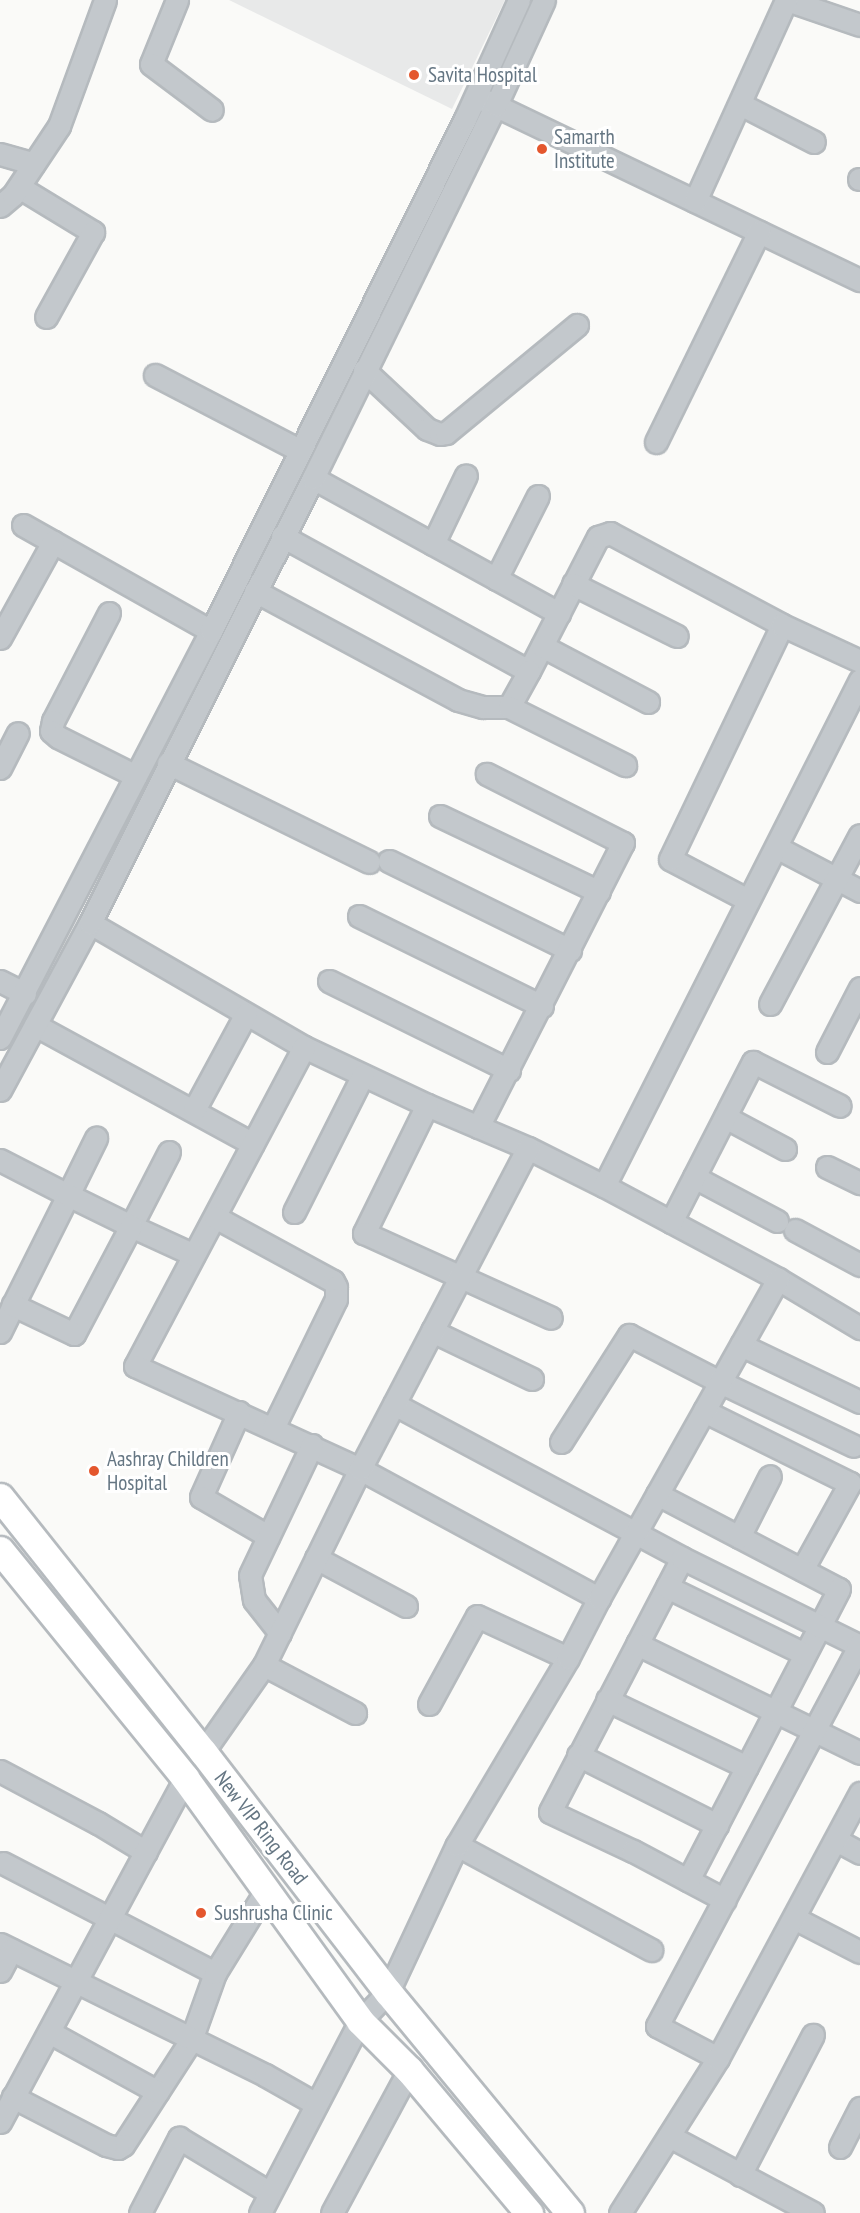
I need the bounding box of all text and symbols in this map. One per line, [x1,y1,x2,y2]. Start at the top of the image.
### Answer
place label: Savita Hospital [428,62,537,88]
marker: Savita Hospital [405,66,423,84]
place label: Samarth Institute [554,124,615,174]
marker: Samarth Institute [535,142,549,156]
place label: Aashray Children Hospital [107,1446,229,1496]
marker: Aashray Children Hospital [85,1462,103,1480]
street label: New VIP Ring Road [208,1766,314,1890]
place label: Sushrusha Clinic [214,1900,333,1926]
marker: Sushrusha Clinic [192,1904,210,1922]

